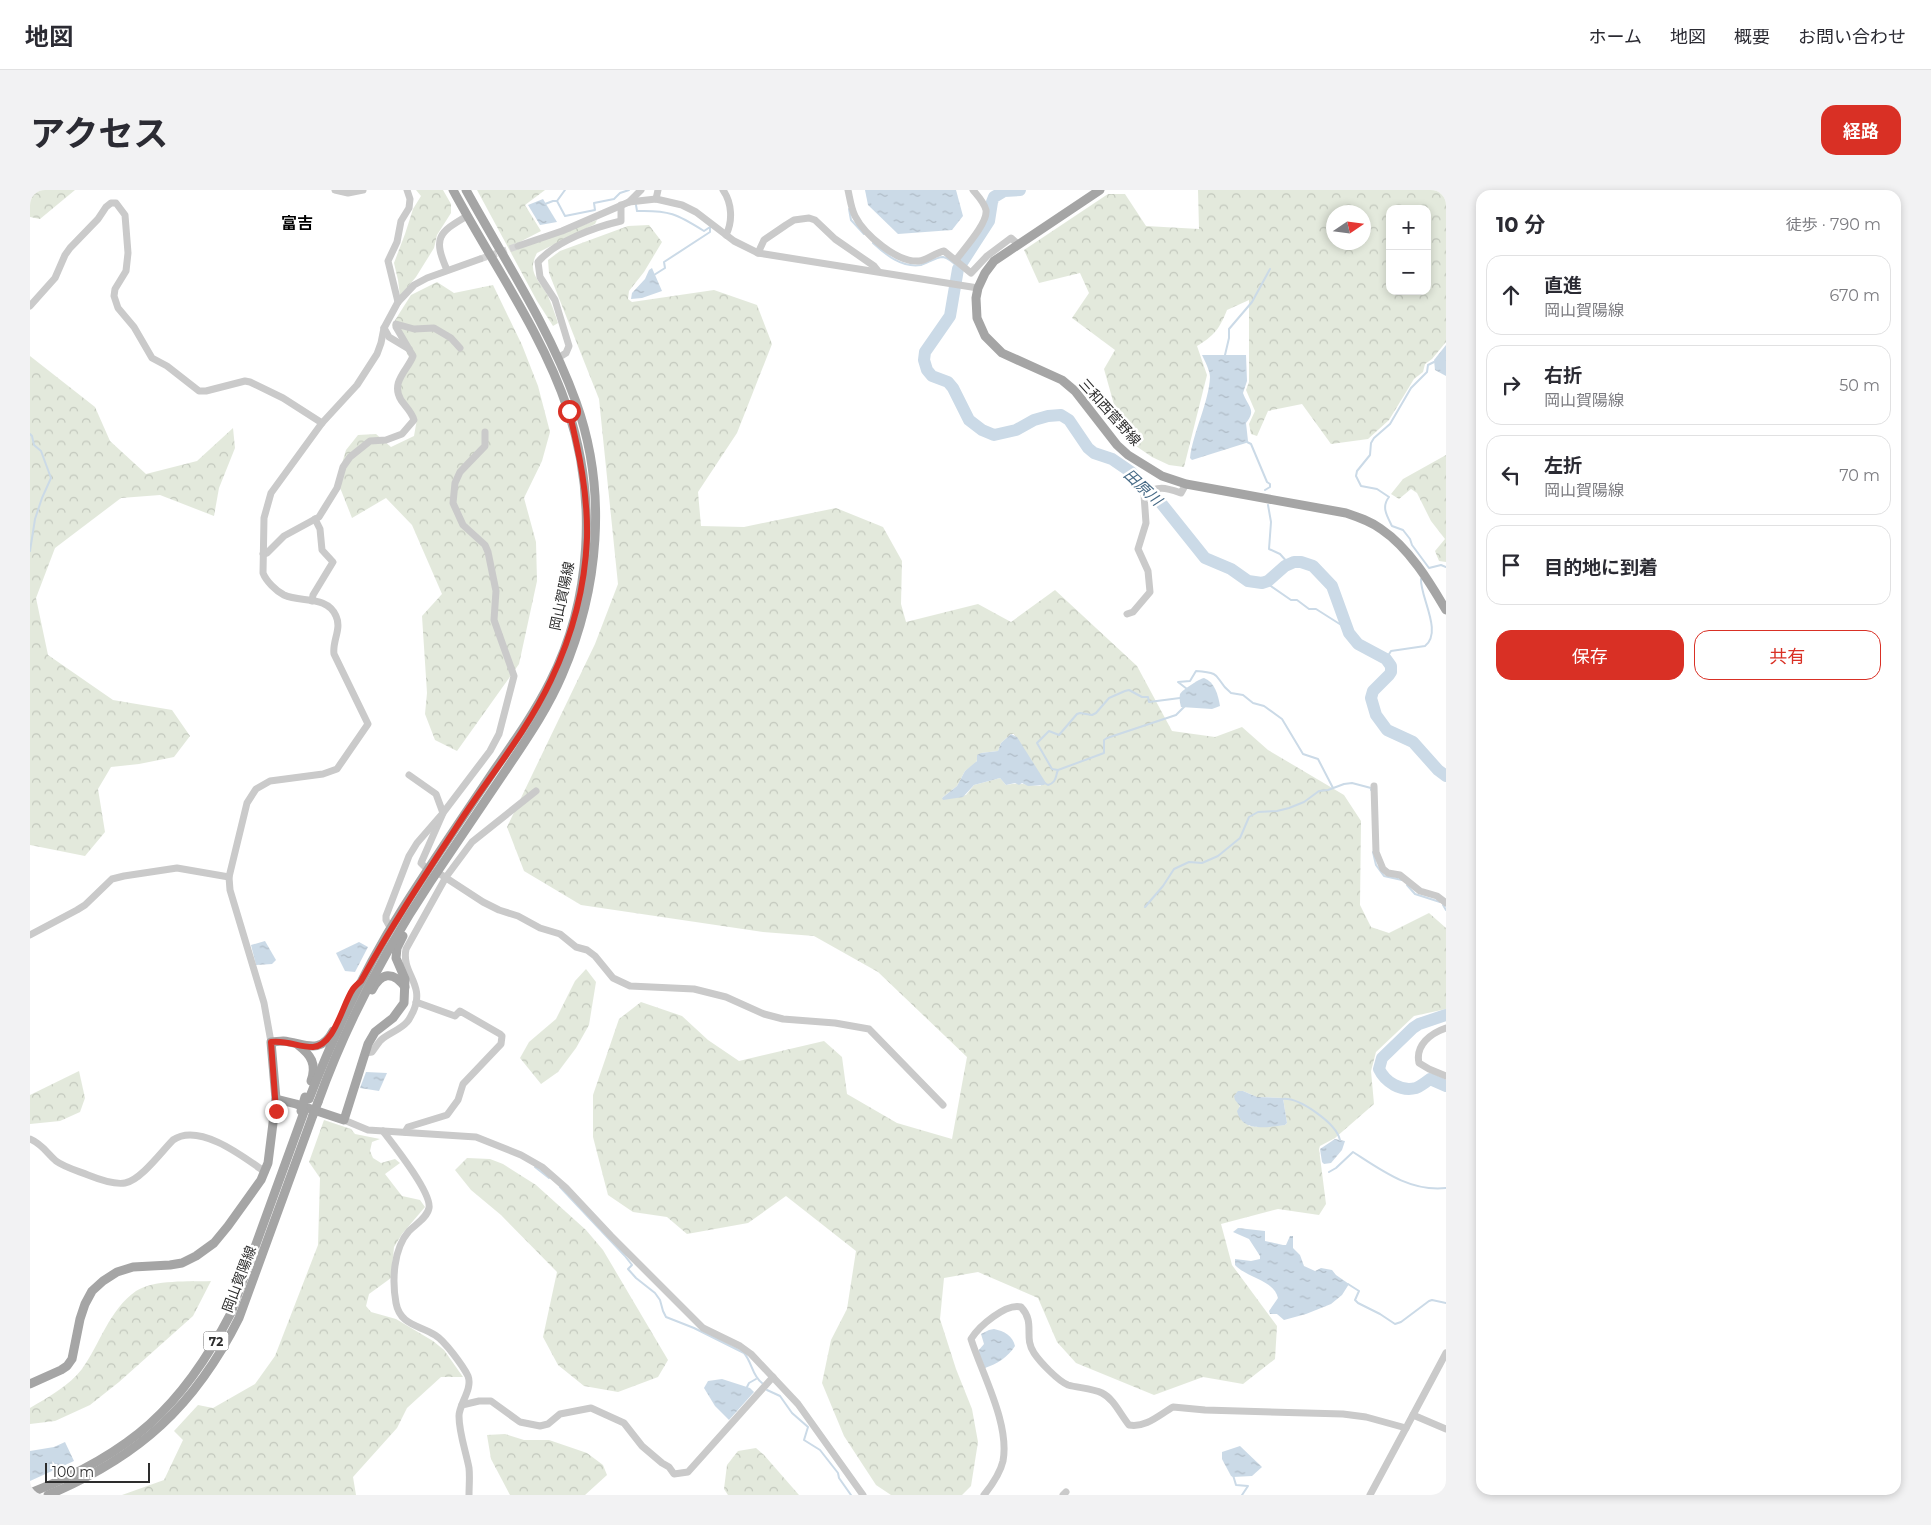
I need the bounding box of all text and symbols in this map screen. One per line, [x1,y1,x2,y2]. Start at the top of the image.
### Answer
text: 地図 [25,22,73,51]
text: ホーム [1589,26,1642,48]
text: 地図 [1670,26,1706,48]
text: 概要 [1734,26,1770,48]
text: お問い合わせ [1798,26,1906,48]
button: 経路 [1821,105,1901,155]
text: アクセス [30,112,168,155]
north arrow [1326,205,1371,250]
map controls [1386,205,1431,295]
button: + [1386,205,1431,250]
text: 10 分 [1496,212,1545,237]
district label: 富吉 [281,214,313,233]
text: 徒歩 · 790 m [1786,215,1881,234]
button: − [1386,250,1431,295]
text: 直進 [1544,274,1582,297]
icon: ahead [1497,281,1525,309]
text: 670 m [1830,286,1880,305]
text: 岡山賀陽線 [1544,301,1624,320]
text: 右折 [1544,364,1582,387]
icon: right [1497,371,1525,399]
street label: 三和西菅野線 [1075,375,1145,449]
text: 50 m [1839,376,1880,395]
text: 岡山賀陽線 [1544,391,1624,410]
route start [558,400,581,423]
text: 左折 [1544,454,1582,477]
icon: left [1497,461,1525,489]
water label: 田原川 [1120,465,1167,511]
text: 70 m [1839,466,1880,485]
text: 岡山賀陽線 [1544,481,1624,500]
icon: arrive [1497,551,1525,579]
text: 目的地に到着 [1544,556,1658,579]
street label: 岡山賀陽線 [546,560,578,632]
button: 保存 [1496,630,1684,680]
button: 共有 [1694,630,1881,680]
route end [265,1100,288,1123]
street label: 岡山賀陽線 [218,1243,260,1315]
road number: 72 [204,1332,228,1350]
scale bar [45,1460,150,1483]
text: 100 m [52,1463,94,1481]

